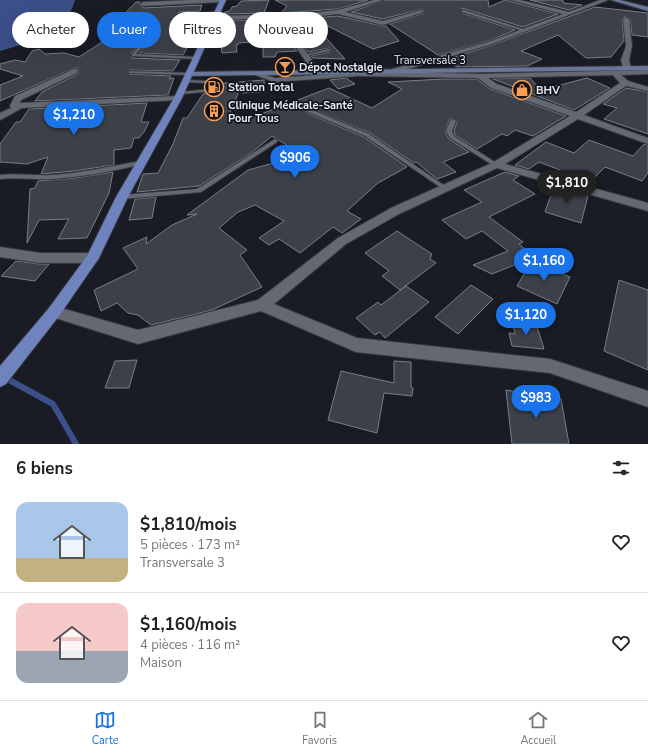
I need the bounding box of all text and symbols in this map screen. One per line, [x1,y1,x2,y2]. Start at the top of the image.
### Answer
chip: Acheter [12,12,89,48]
chip: Louer [97,12,161,48]
chip: Filtres [169,12,236,48]
chip: Nouveau [244,12,328,48]
street label: Transversale 3 [394,53,466,68]
bar icon: Dépot Nostalgie [274,56,296,78]
place label: Dépot Nostalgie [299,60,382,75]
fuel station icon: Station Total [203,76,225,98]
shop icon: BHV [511,79,533,101]
place label: Station Total [228,80,294,95]
place label: BHV [536,83,560,98]
place label: Clinique Médicale-Santé Pour Tous [228,98,353,126]
building icon: Clinique Médicale-Santé Pour Tous [203,100,225,122]
pin: $1,210 [41,102,107,136]
text: $1,210 [53,106,95,124]
pin: $906 [271,145,319,179]
text: $906 [279,149,311,167]
pin: $1,810 [534,170,600,204]
text: $1,810 [546,174,588,192]
pin: $1,160 [511,248,577,282]
text: $1,160 [523,252,565,270]
pin: $1,120 [493,302,559,336]
text: $1,120 [505,306,547,324]
pin: $983 [512,385,560,419]
text: $983 [520,389,552,407]
text: 6 biens [16,457,73,480]
icon: filters [610,457,632,479]
text: $1,810/mois [140,513,237,536]
icon: home [48,518,96,566]
icon: heart [610,531,632,553]
text: 5 pièces · 173 m² [140,536,240,554]
text: Transversale 3 [140,554,225,572]
text: $1,160/mois [140,613,237,636]
icon: home [48,619,96,667]
icon: heart [610,632,632,654]
text: 4 pièces · 116 m² [140,636,240,654]
text: Maison [140,654,182,672]
tab: Carte [92,709,119,748]
tab: Favoris [302,709,337,748]
tab: Accueil [520,709,556,748]

